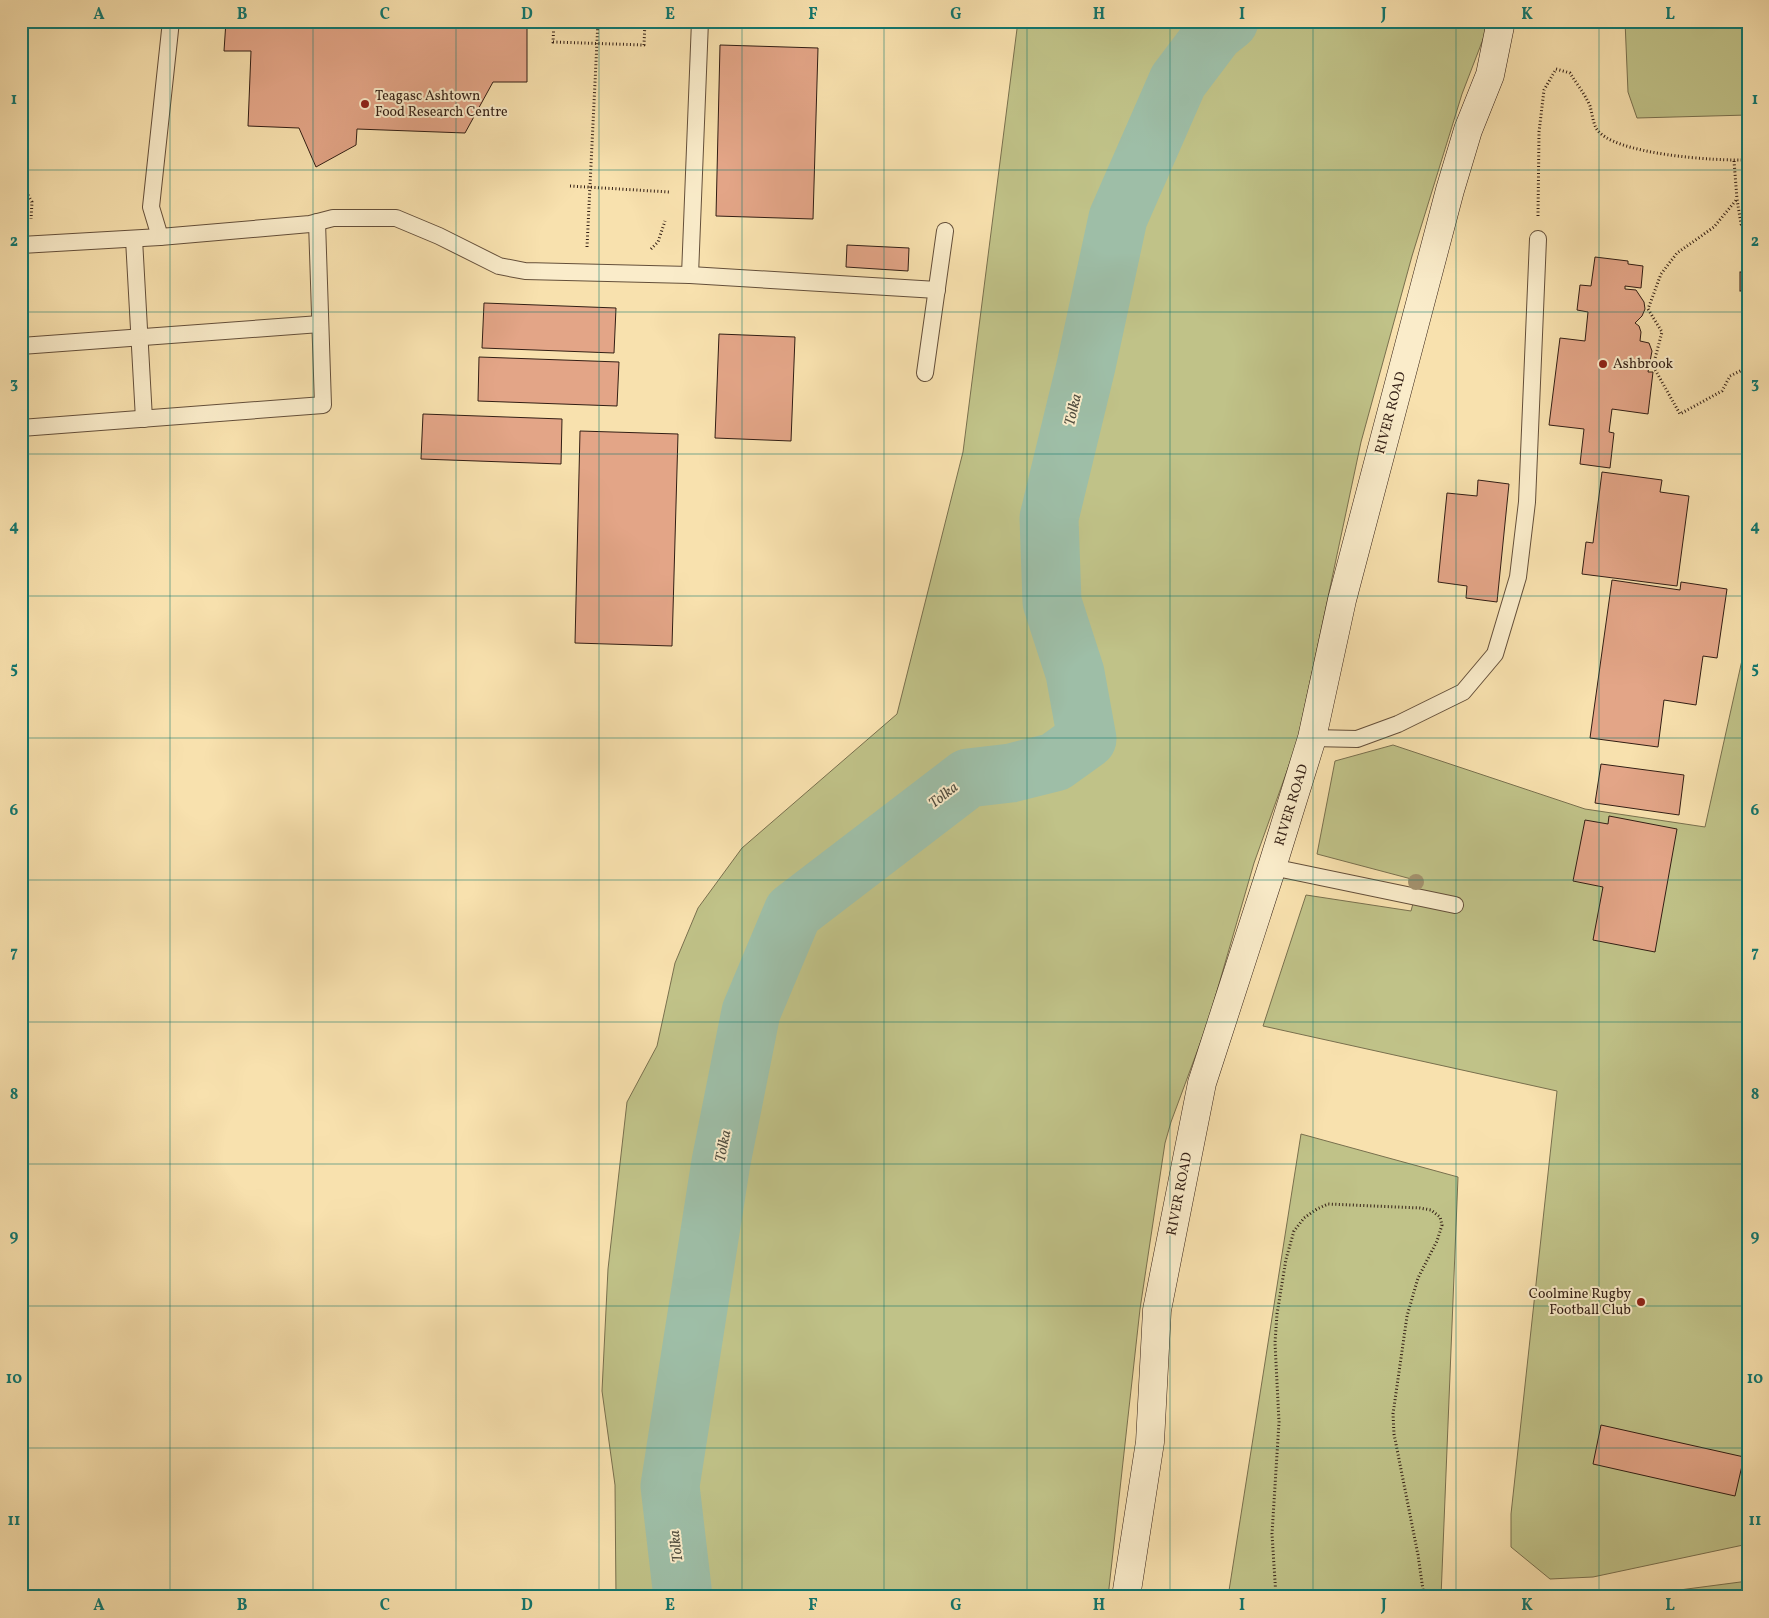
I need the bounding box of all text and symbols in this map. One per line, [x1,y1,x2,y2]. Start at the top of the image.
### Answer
text: A [93,4,105,26]
text: B [237,4,248,26]
text: C [380,4,390,26]
text: D [521,4,533,26]
text: E [665,4,675,26]
text: F [808,4,818,26]
text: G [950,4,962,26]
text: H [1093,4,1105,26]
text: I [1239,4,1245,26]
text: J [1380,4,1387,26]
text: K [1521,4,1533,26]
text: L [1665,4,1675,26]
place label: Teagasc Ashtown Food Research Centre [375,87,508,122]
text: 1 [11,89,17,111]
text: 1 [1752,89,1758,111]
marker: Teagasc Ashtown Food Research Centre [359,98,371,110]
text: 2 [10,231,18,253]
text: 2 [1751,231,1759,253]
place label: Ashbrook [1613,355,1673,374]
marker: Ashbrook [1597,358,1609,370]
street label: RIVER ROAD [1371,370,1411,456]
text: 3 [10,373,18,395]
text: 3 [1751,373,1759,395]
water label: Tolka [1060,392,1088,428]
text: 4 [9,516,19,538]
text: 4 [1750,516,1760,538]
text: 5 [10,658,18,680]
text: 5 [1751,658,1759,680]
street label: RIVER ROAD [1271,762,1313,848]
water label: Tolka [925,778,963,814]
text: 6 [10,800,19,822]
text: 6 [1751,800,1760,822]
text: 7 [10,942,18,964]
text: 7 [1751,942,1759,964]
text: 8 [10,1084,18,1106]
text: 8 [1751,1084,1759,1106]
water label: Tolka [711,1128,737,1164]
street label: RIVER ROAD [1163,1151,1197,1237]
text: 9 [10,1226,19,1248]
text: 9 [1751,1226,1760,1248]
place label: Coolmine Rugby Football Club [1529,1285,1631,1320]
marker: Coolmine Rugby Football Club [1635,1296,1647,1308]
text: 10 [6,1368,22,1390]
text: 10 [1747,1368,1763,1390]
text: 11 [8,1510,20,1532]
text: 11 [1749,1510,1761,1532]
water label: Tolka [665,1529,689,1563]
text: A [93,1595,105,1617]
text: B [237,1595,248,1617]
text: C [380,1595,390,1617]
text: D [521,1595,533,1617]
text: E [665,1595,675,1617]
text: F [808,1595,818,1617]
text: G [950,1595,962,1617]
text: H [1093,1595,1105,1617]
text: I [1239,1595,1245,1617]
text: J [1380,1595,1387,1617]
text: K [1521,1595,1533,1617]
text: L [1665,1595,1675,1617]

